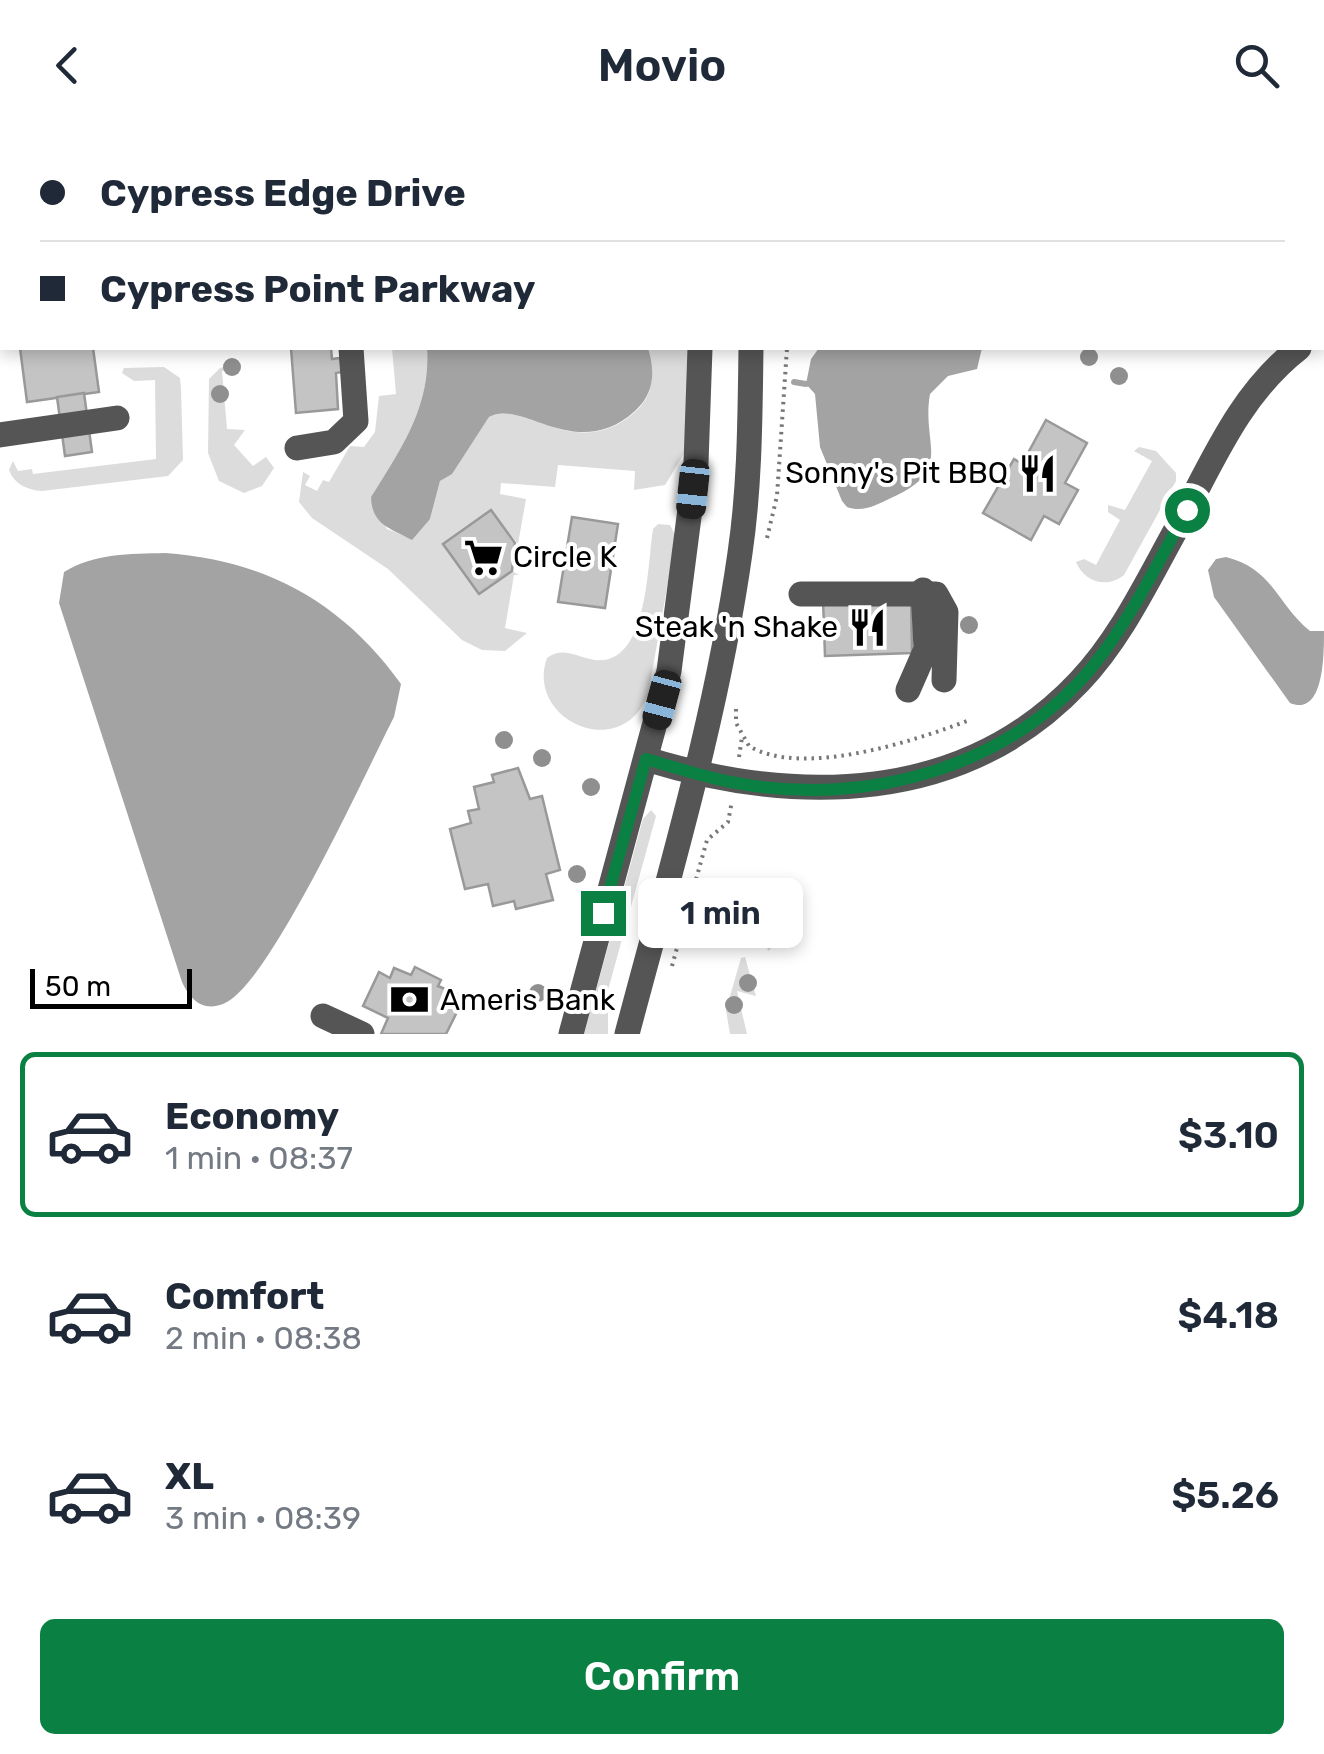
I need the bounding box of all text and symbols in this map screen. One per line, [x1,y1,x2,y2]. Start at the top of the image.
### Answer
icon: back [40,38,95,93]
icon: search [1229,38,1284,93]
text: Movio [598,39,726,92]
text: Cypress Edge Drive [100,170,466,216]
text: Cypress Point Parkway [100,266,536,312]
restaurant icon: Sonny's Pit BBQ [1017,452,1059,494]
place label: Sonny's Pit BBQ [785,455,1008,491]
car [675,458,711,520]
route start [1165,488,1210,533]
supermarket icon: Circle K [462,536,504,578]
place label: Circle K [513,539,617,575]
restaurant icon: Steak 'n Shake [847,606,889,648]
place label: Steak 'n Shake [635,609,838,645]
car [640,667,684,733]
callout: 1 min [638,878,803,948]
route end [581,891,626,936]
text: 1 min [680,894,761,932]
scale bar [30,964,192,1008]
text: 50 m [45,970,111,1003]
bank icon: Ameris Bank [389,979,431,1021]
place label: Ameris Bank [440,982,616,1018]
icon: car [45,1090,135,1180]
text: Economy [165,1093,339,1139]
text: $3.10 [1178,1112,1279,1158]
text: 1 min · 08:37 [165,1139,353,1177]
icon: car [45,1270,135,1360]
text: Comfort [165,1273,324,1319]
text: $4.18 [1178,1292,1279,1338]
text: 2 min · 08:38 [165,1319,362,1357]
icon: car [45,1450,135,1540]
text: XL [165,1453,214,1499]
text: $5.26 [1171,1472,1279,1518]
text: 3 min · 08:39 [165,1499,361,1537]
button: Confirm [40,1619,1284,1734]

